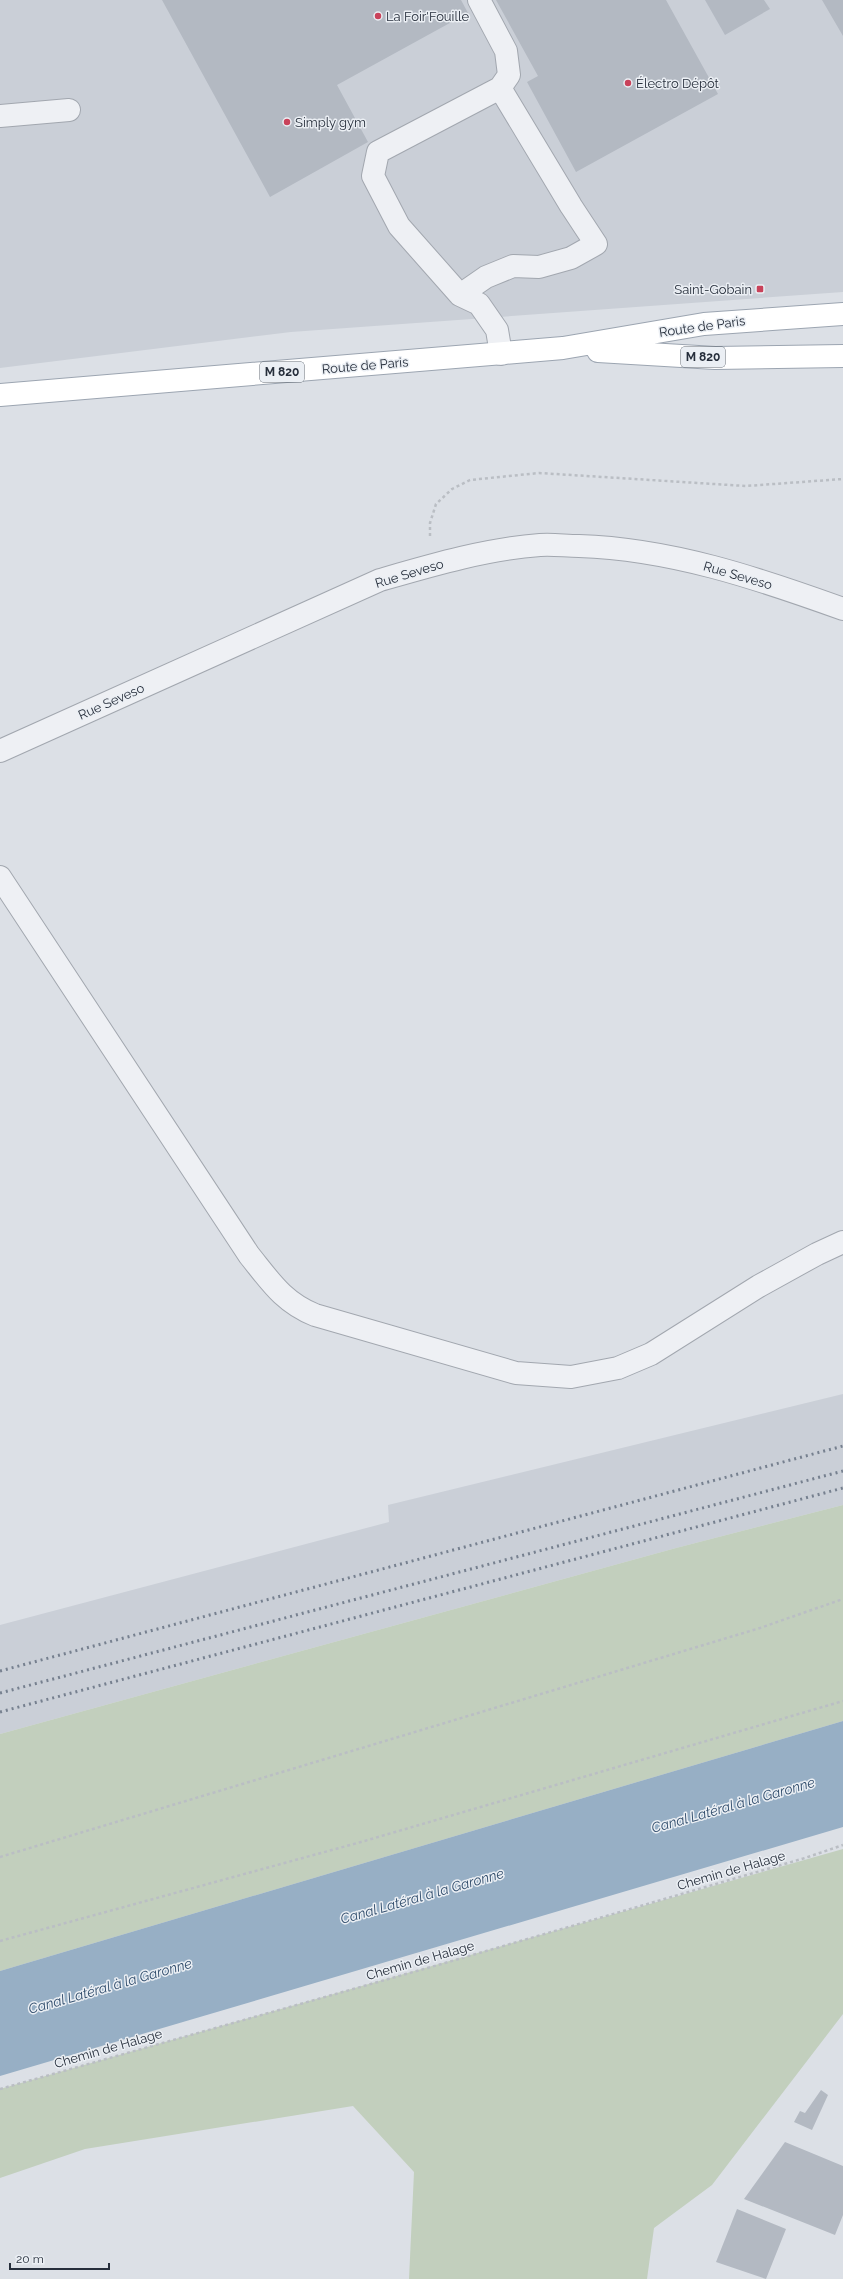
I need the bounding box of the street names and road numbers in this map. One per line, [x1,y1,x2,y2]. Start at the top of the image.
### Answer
street label: Route de Paris [658,313,746,340]
road number: M 820 [681,347,725,367]
street label: Route de Paris [321,354,409,377]
road number: M 820 [260,362,304,382]
street label: Rue Seveso [373,556,445,591]
street label: Rue Seveso [702,559,774,593]
street label: Rue Seveso [76,680,147,723]
street label: Chemin de Halage [675,1848,787,1893]
street label: Chemin de Halage [364,1938,476,1983]
street label: Chemin de Halage [52,2026,164,2071]

